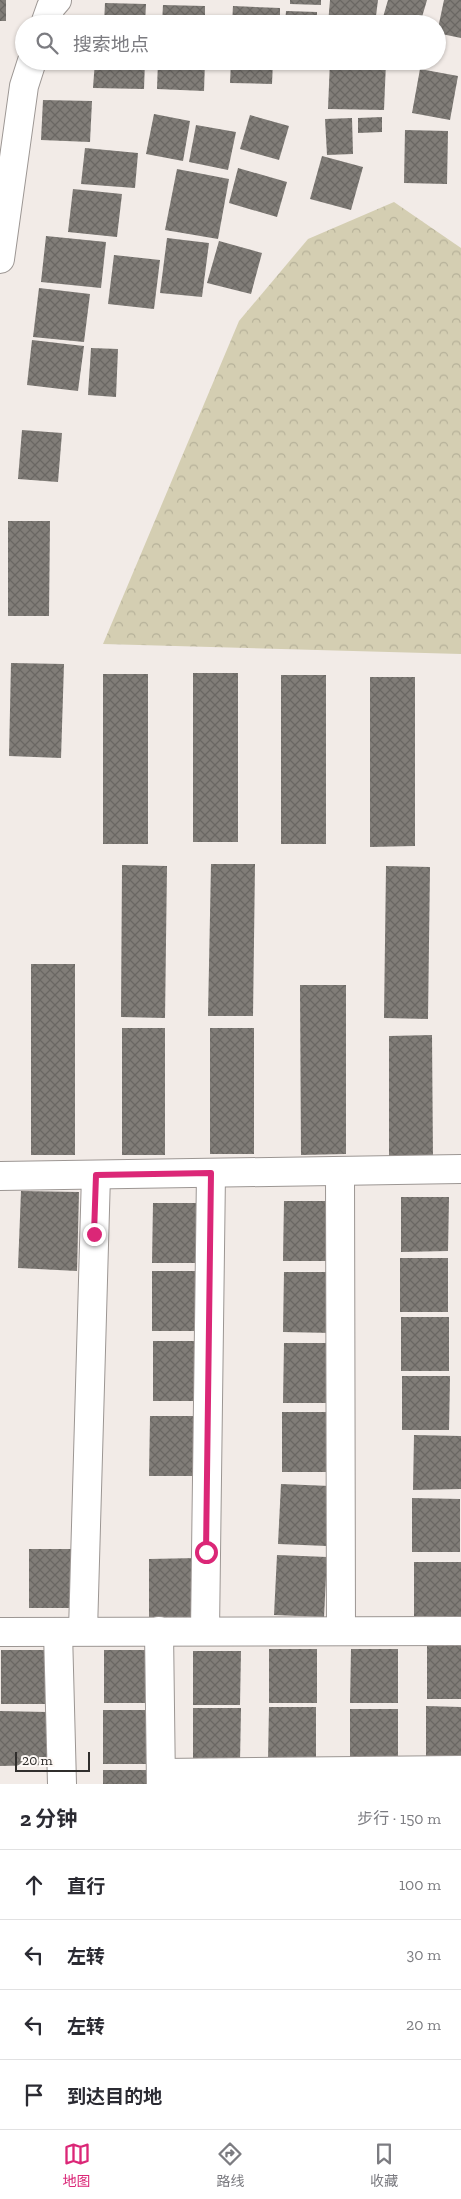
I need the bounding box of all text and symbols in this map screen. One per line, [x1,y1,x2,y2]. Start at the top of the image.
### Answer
search box [15,15,446,70]
icon: search [33,29,61,57]
text: 搜索地点 [73,33,149,56]
route end [83,1223,106,1246]
route start [195,1541,218,1564]
scale bar [15,1749,90,1772]
text: 20 m [22,1752,53,1769]
text: 2 分钟 [20,1806,77,1831]
text: 步行 · 150 m [357,1809,441,1828]
icon: ahead [20,1871,48,1899]
text: 直行 [67,1875,105,1898]
text: 100 m [399,1875,441,1894]
icon: left [20,1941,48,1969]
text: 左转 [67,1945,105,1968]
text: 30 m [407,1945,441,1964]
icon: left [20,2011,48,2039]
text: 左转 [67,2015,105,2038]
text: 20 m [406,2015,441,2034]
icon: arrive [20,2081,48,2109]
text: 到达目的地 [67,2085,162,2108]
tab: 地图 [63,2140,91,2190]
tab: 路线 [216,2140,244,2190]
tab: 收藏 [370,2140,398,2190]

